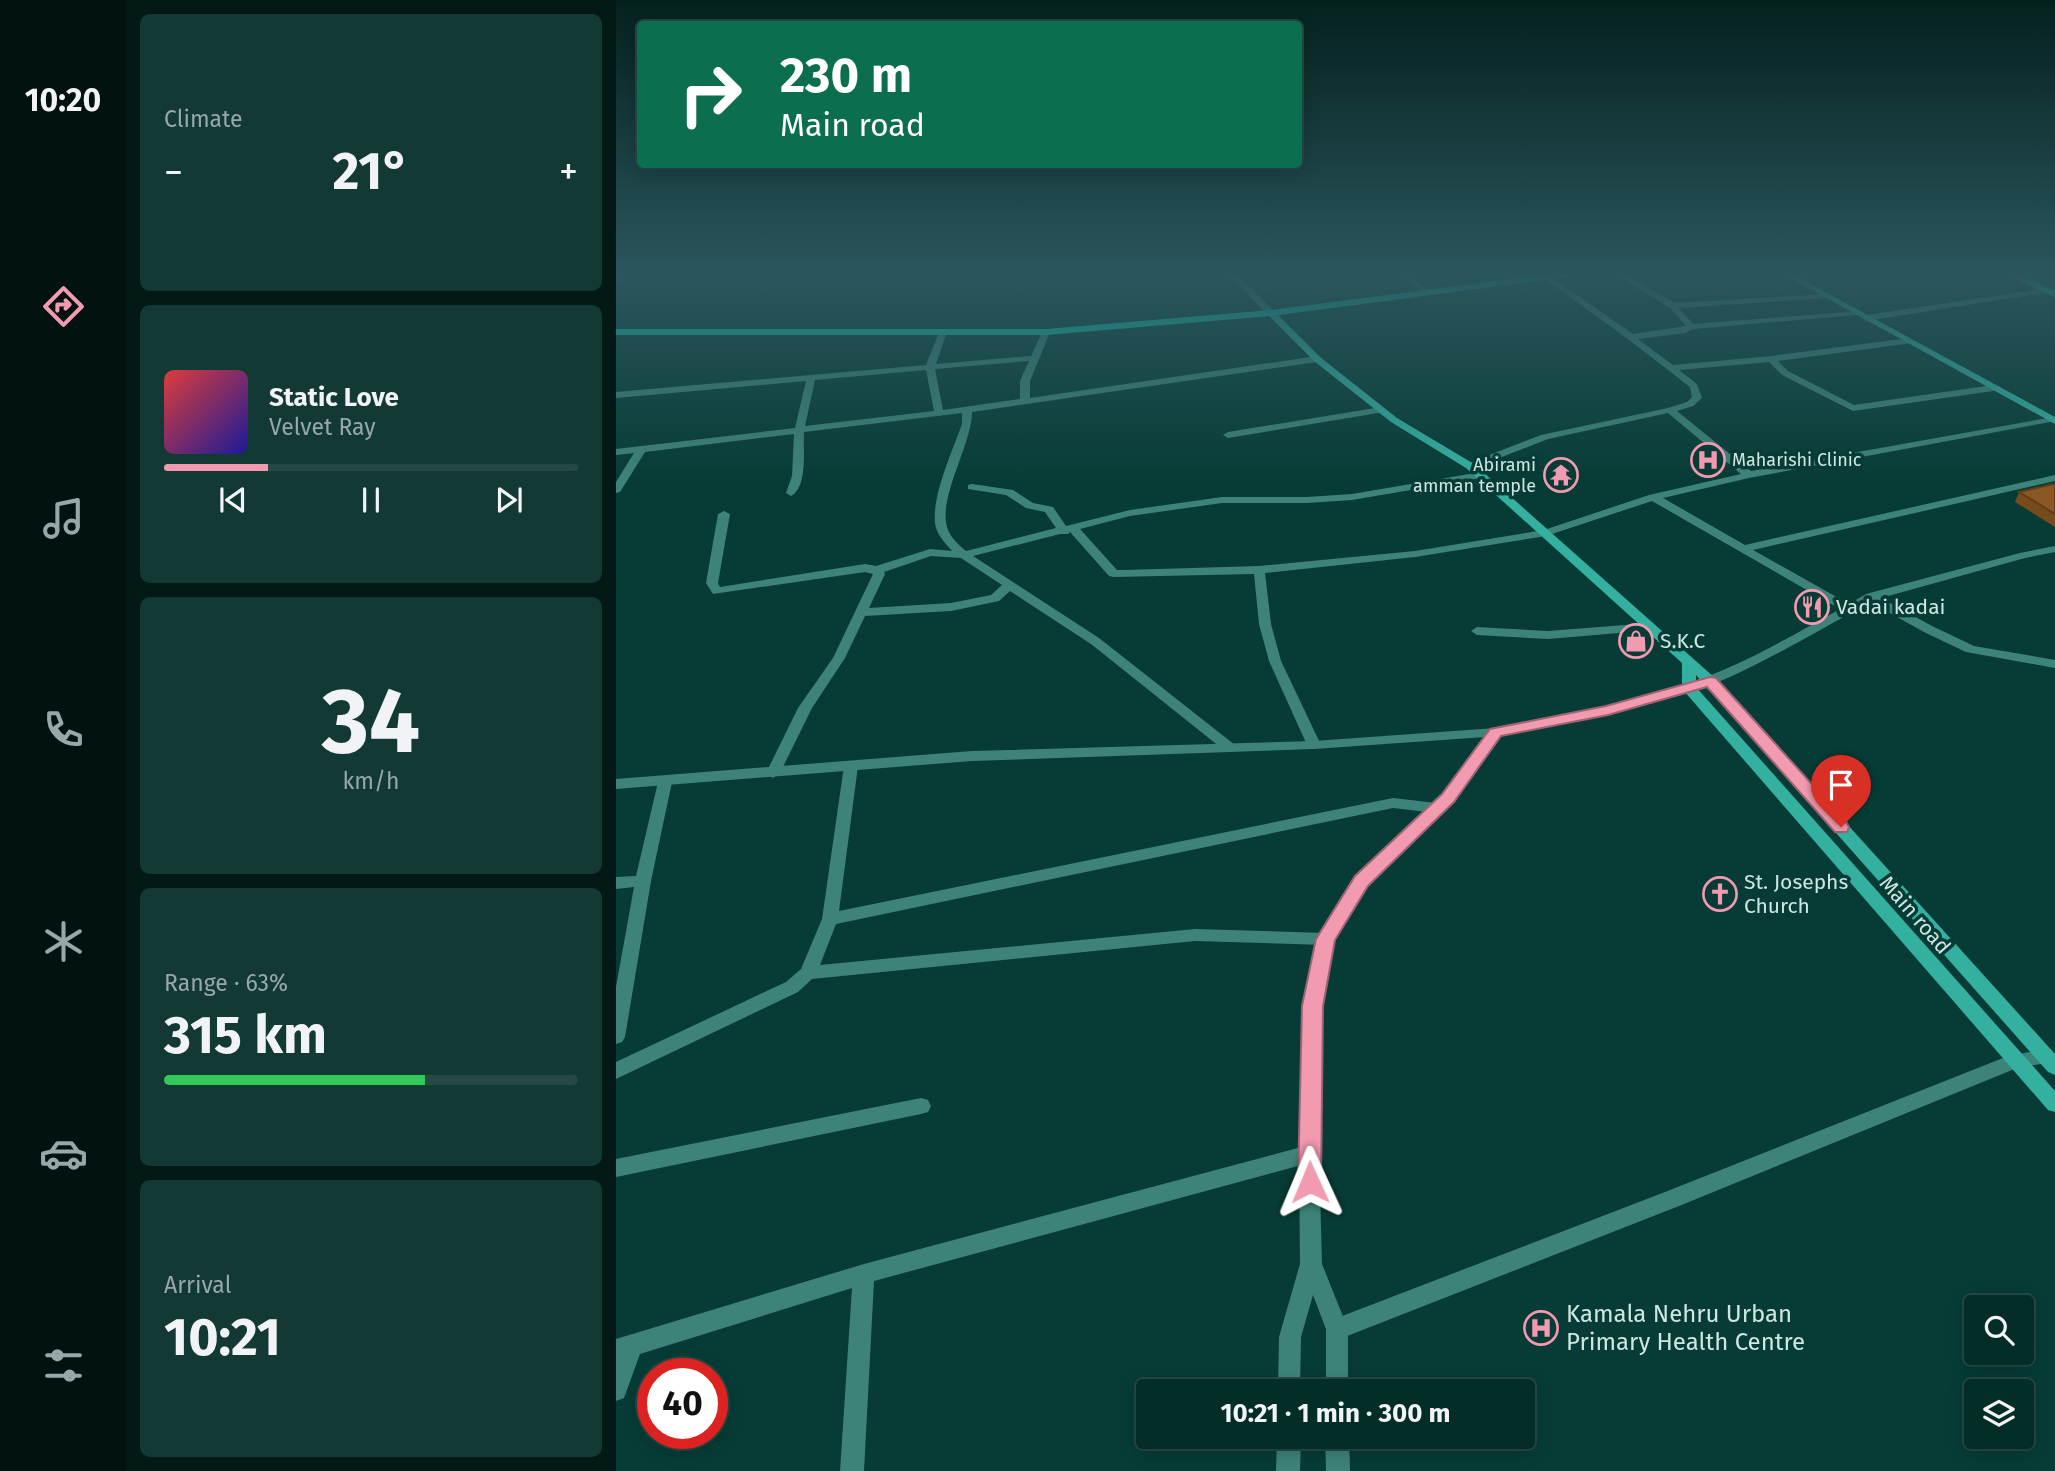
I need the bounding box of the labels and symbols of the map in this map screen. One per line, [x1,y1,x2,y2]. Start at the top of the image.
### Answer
hospital icon: Maharishi Clinic [1689,441,1727,479]
place label: Maharishi Clinic [1732,449,1862,471]
place label: Abirami amman temple [1413,454,1536,497]
temple icon: Abirami amman temple [1542,456,1580,494]
restaurant icon: Vadai kadai [1793,588,1831,626]
place label: Vadai kadai [1836,594,1946,620]
shop icon: S.K.C [1617,622,1655,660]
place label: S.K.C [1660,628,1705,654]
pin [1811,755,1871,827]
place label: St. Josephs Church [1744,869,1848,919]
street label: Main road [1874,871,1956,959]
church icon: St. Josephs Church [1701,875,1739,913]
position arrow [1273,1145,1347,1219]
place label: Kamala Nehru Urban Primary Health Centre [1566,1300,1805,1356]
hospital icon: Kamala Nehru Urban Primary Health Centre [1522,1309,1560,1347]
speed limit sign: 40 [637,1358,728,1449]

